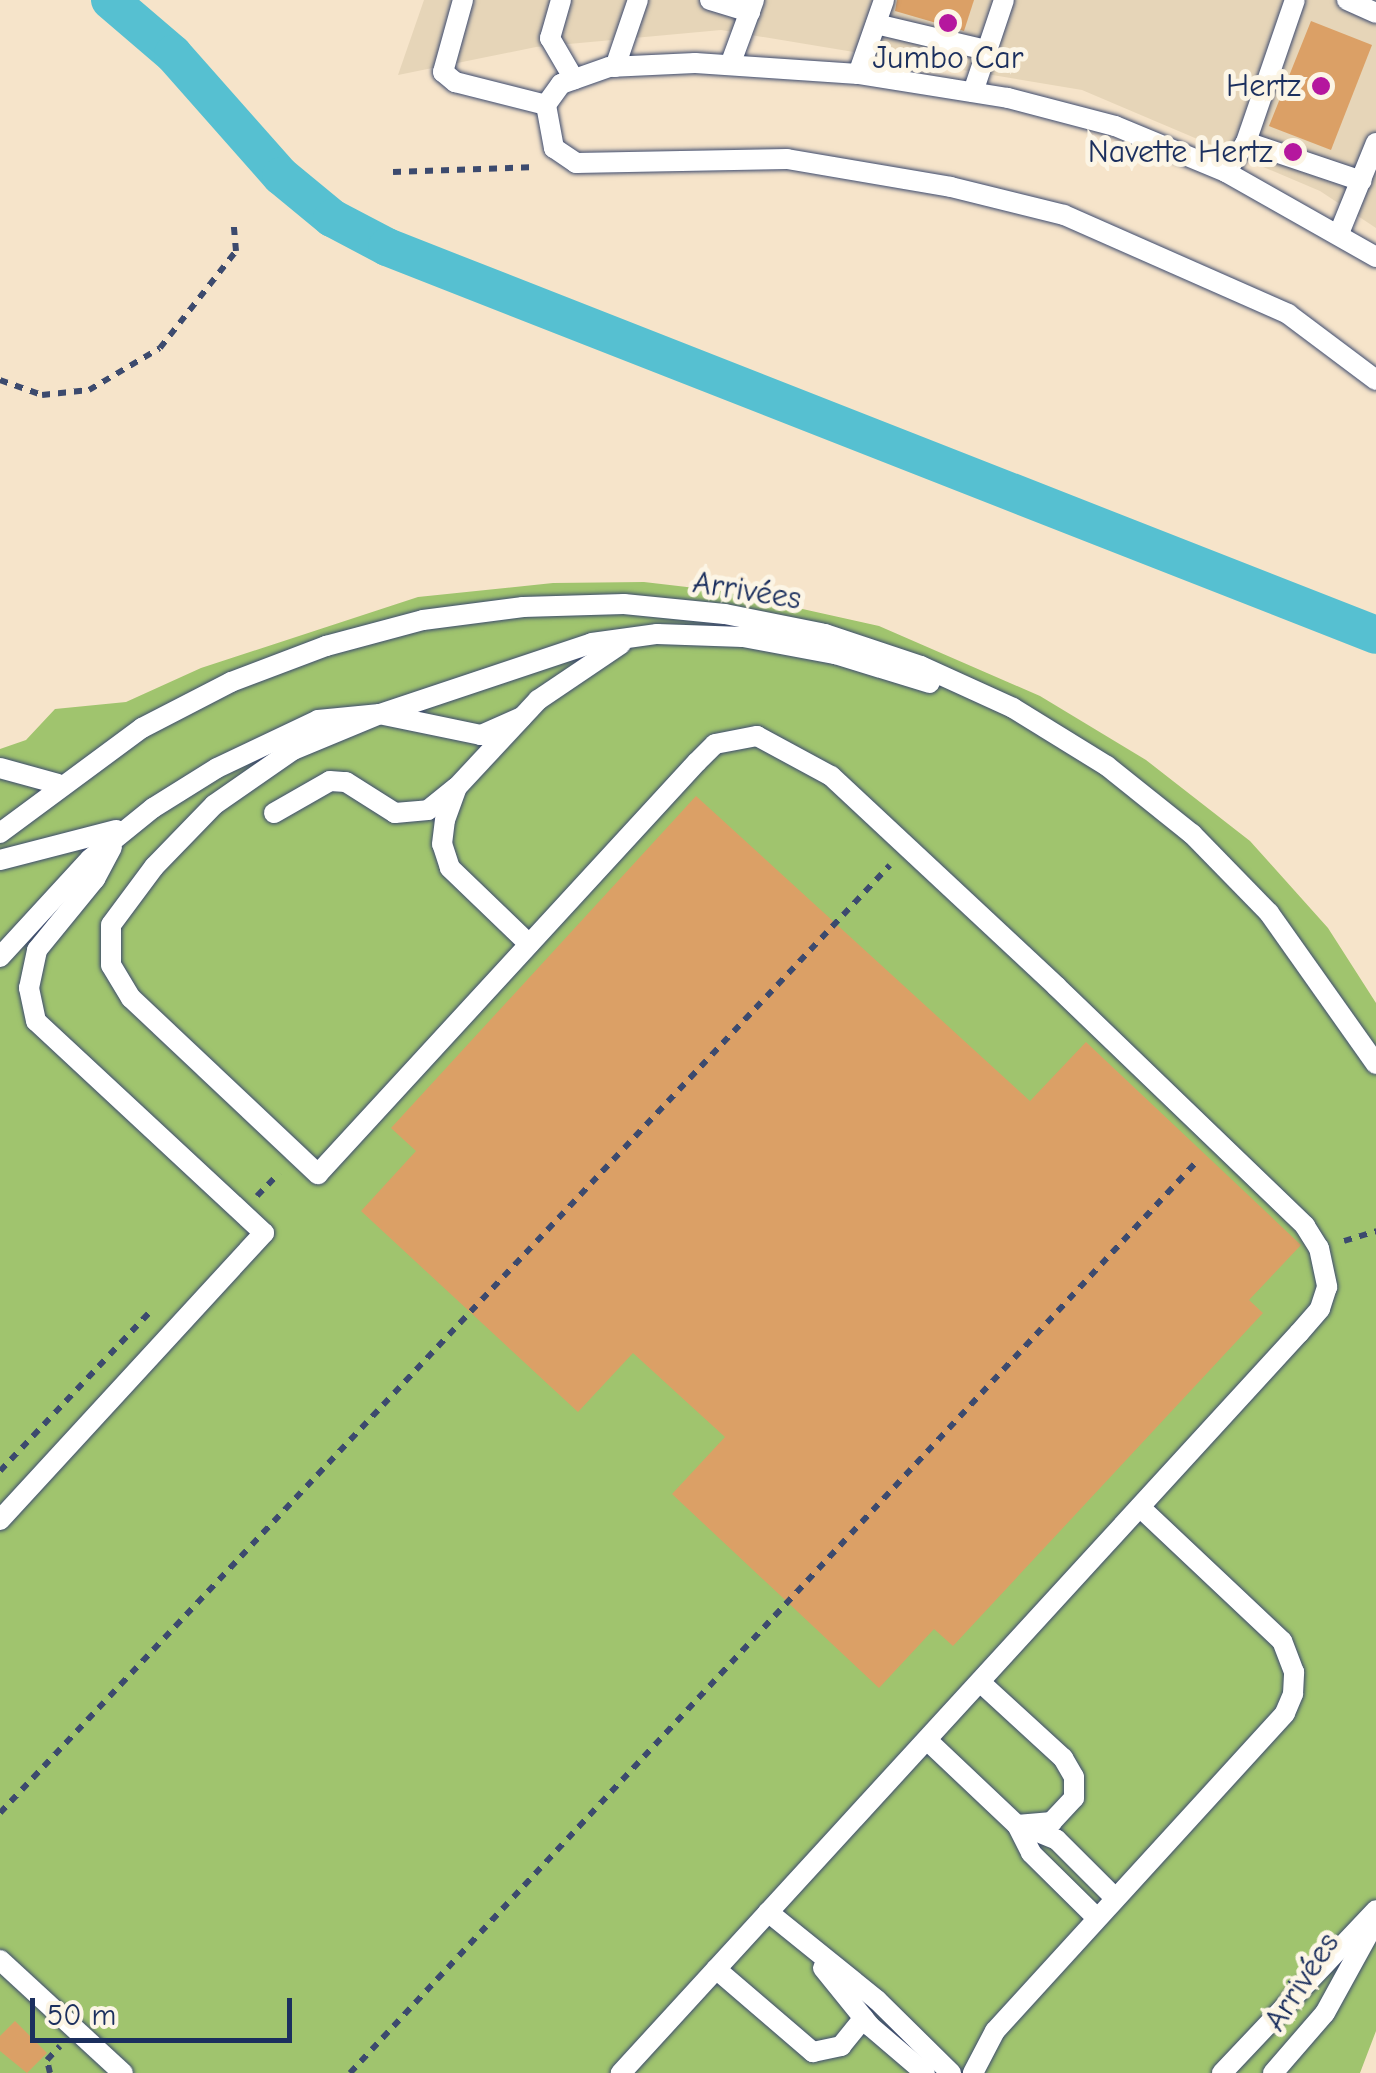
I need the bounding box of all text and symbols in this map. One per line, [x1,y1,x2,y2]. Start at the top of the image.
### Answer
marker: Jumbo Car [937,12,959,34]
place label: Jumbo Car [872,39,1024,77]
place label: Hertz [1226,67,1301,105]
marker: Hertz [1310,75,1332,97]
place label: Navette Hertz [1088,133,1273,171]
marker: Navette Hertz [1282,141,1304,163]
street label: Arrivées [690,563,804,619]
street label: Arrivées [1256,1926,1348,2038]
scale bar [35,1978,298,2040]
text: 50 m [47,1998,116,2033]

